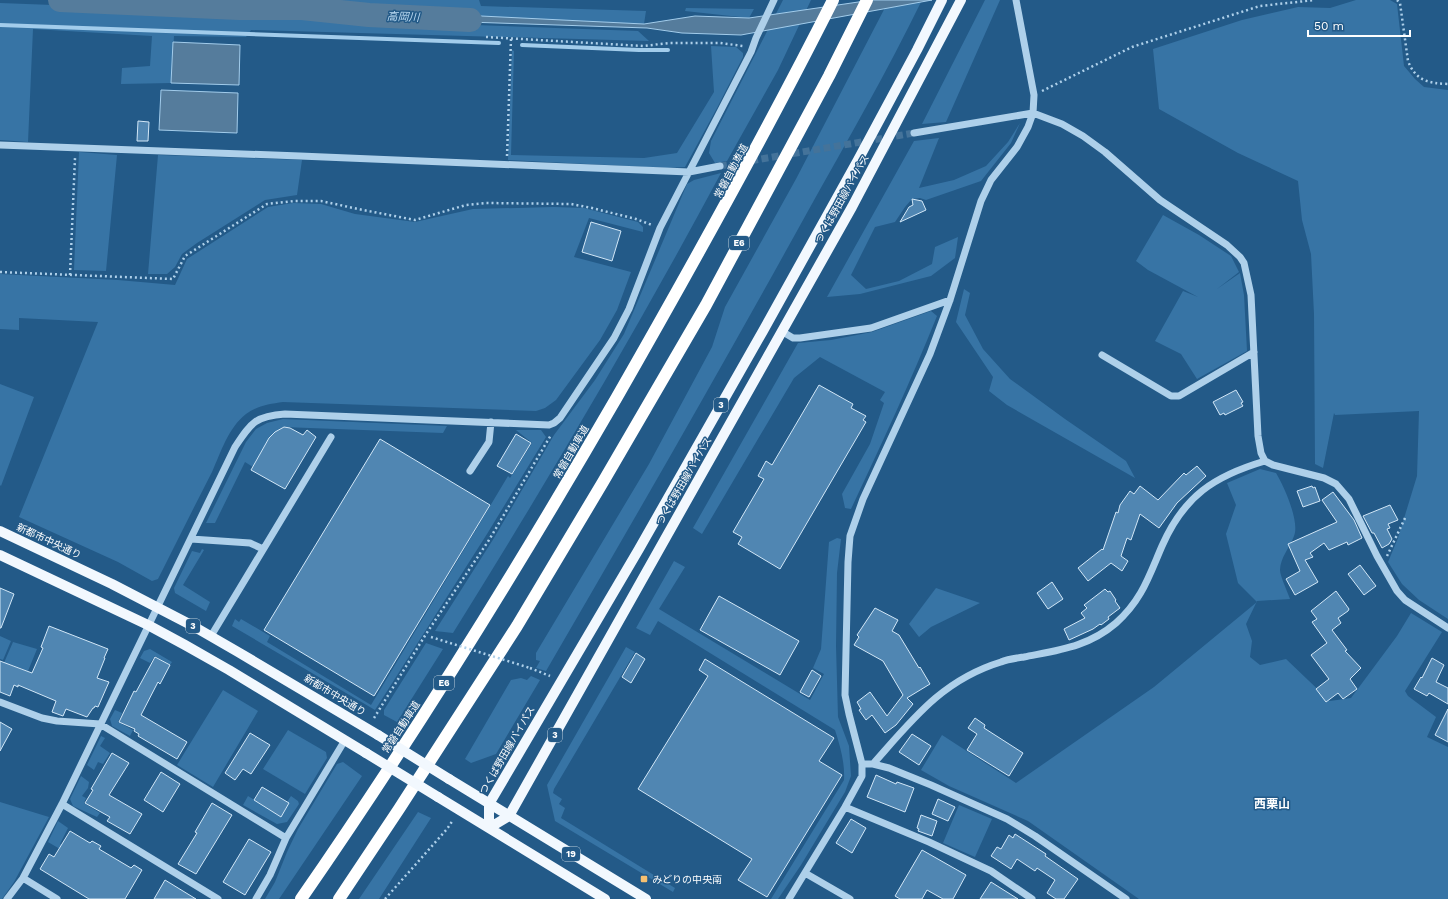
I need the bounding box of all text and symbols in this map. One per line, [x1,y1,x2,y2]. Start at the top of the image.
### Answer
water label: 高岡川 [386,10,421,24]
scale bar [1308,12,1410,38]
text: 50 m [1314,19,1344,33]
street label: 常磐自動車道 [712,142,750,200]
street label: つくば野田線バイパス [813,153,871,245]
road number: E6 [729,236,749,250]
road number: 3 [714,398,728,412]
street label: 常磐自動車道 [551,423,591,481]
street label: つくば野田線バイパス [654,435,714,527]
street label: 新都市中央通り [15,521,83,561]
road number: 3 [186,619,200,633]
street label: 新都市中央通り [302,672,368,718]
road number: E6 [434,676,454,690]
street label: 常磐自動車道 [380,699,422,755]
street label: つくば野田線バイパス [477,704,537,796]
road number: 3 [548,728,562,742]
district label: 西栗山 [1254,797,1290,811]
road number: 19 [562,847,580,861]
marker: みどりの中央南 [639,874,649,884]
place label: みどりの中央南 [652,874,722,885]

